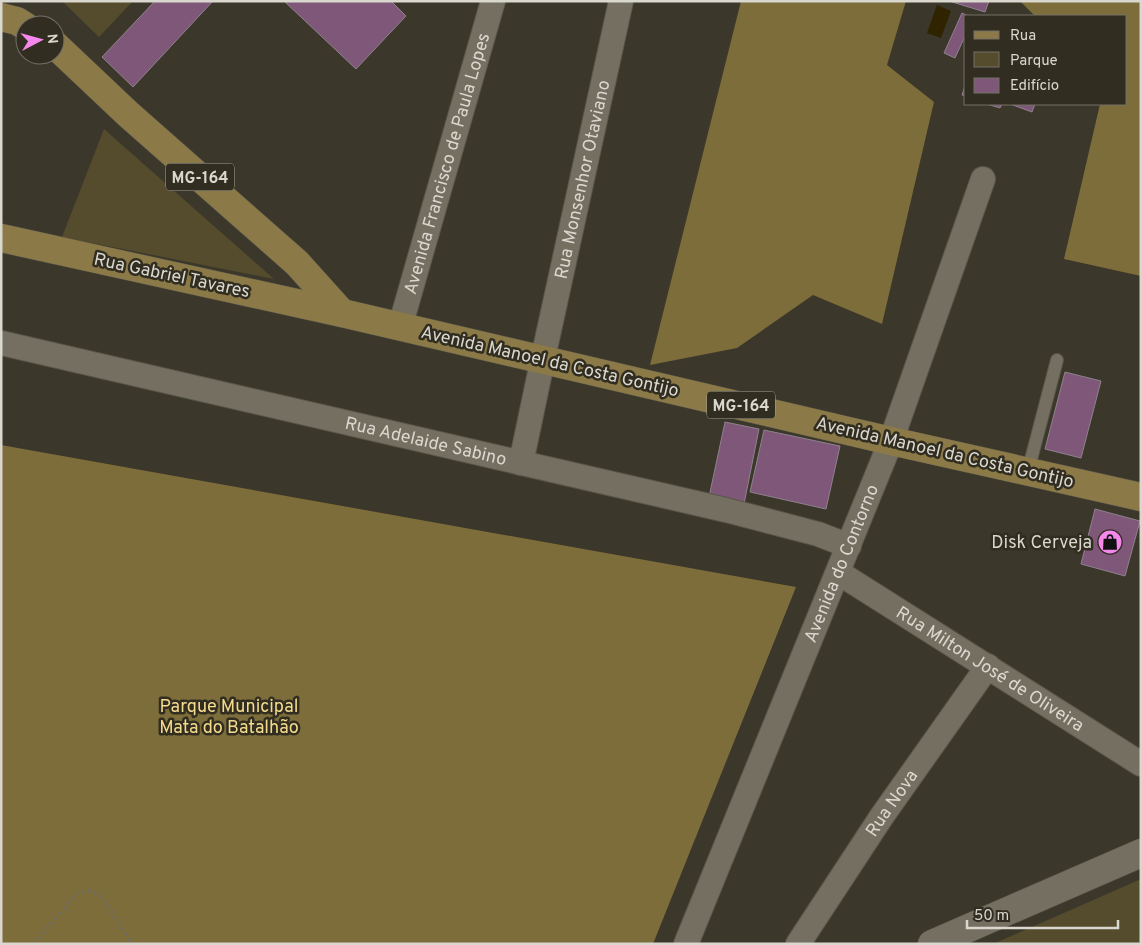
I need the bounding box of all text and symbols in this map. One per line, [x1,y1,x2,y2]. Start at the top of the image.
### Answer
north arrow [15,15,65,65]
legend [964,15,1127,105]
text: Rua [1010,27,1036,46]
street label: Avenida Francisco de Paula Lopes [400,30,496,298]
text: N [42,33,60,45]
text: Parque [1010,52,1058,71]
text: Edifício [1010,77,1059,96]
street label: Rua Monsenhor Otaviano [551,78,616,282]
road number: MG-164 [166,163,234,190]
street label: Rua Gabriel Tavares [92,249,252,304]
street label: Avenida Manoel da Costa Gontijo [418,322,681,403]
road number: MG-164 [707,392,775,418]
street label: Rua Adelaide Sabino [343,413,509,472]
street label: Avenida Manoel da Costa Gontijo [813,413,1076,494]
street label: Avenida do Contorno [800,481,885,646]
shop icon: Disk Cerveja [1097,529,1123,555]
place label: Disk Cerveja [991,532,1092,555]
street label: Rua Milton José de Oliveira [891,602,1088,738]
park label: Parque Municipal Mata do Batalhão [159,696,299,740]
street label: Rua Nova [861,766,924,842]
scale bar [967,898,1118,930]
text: 50 m [974,907,1009,926]

